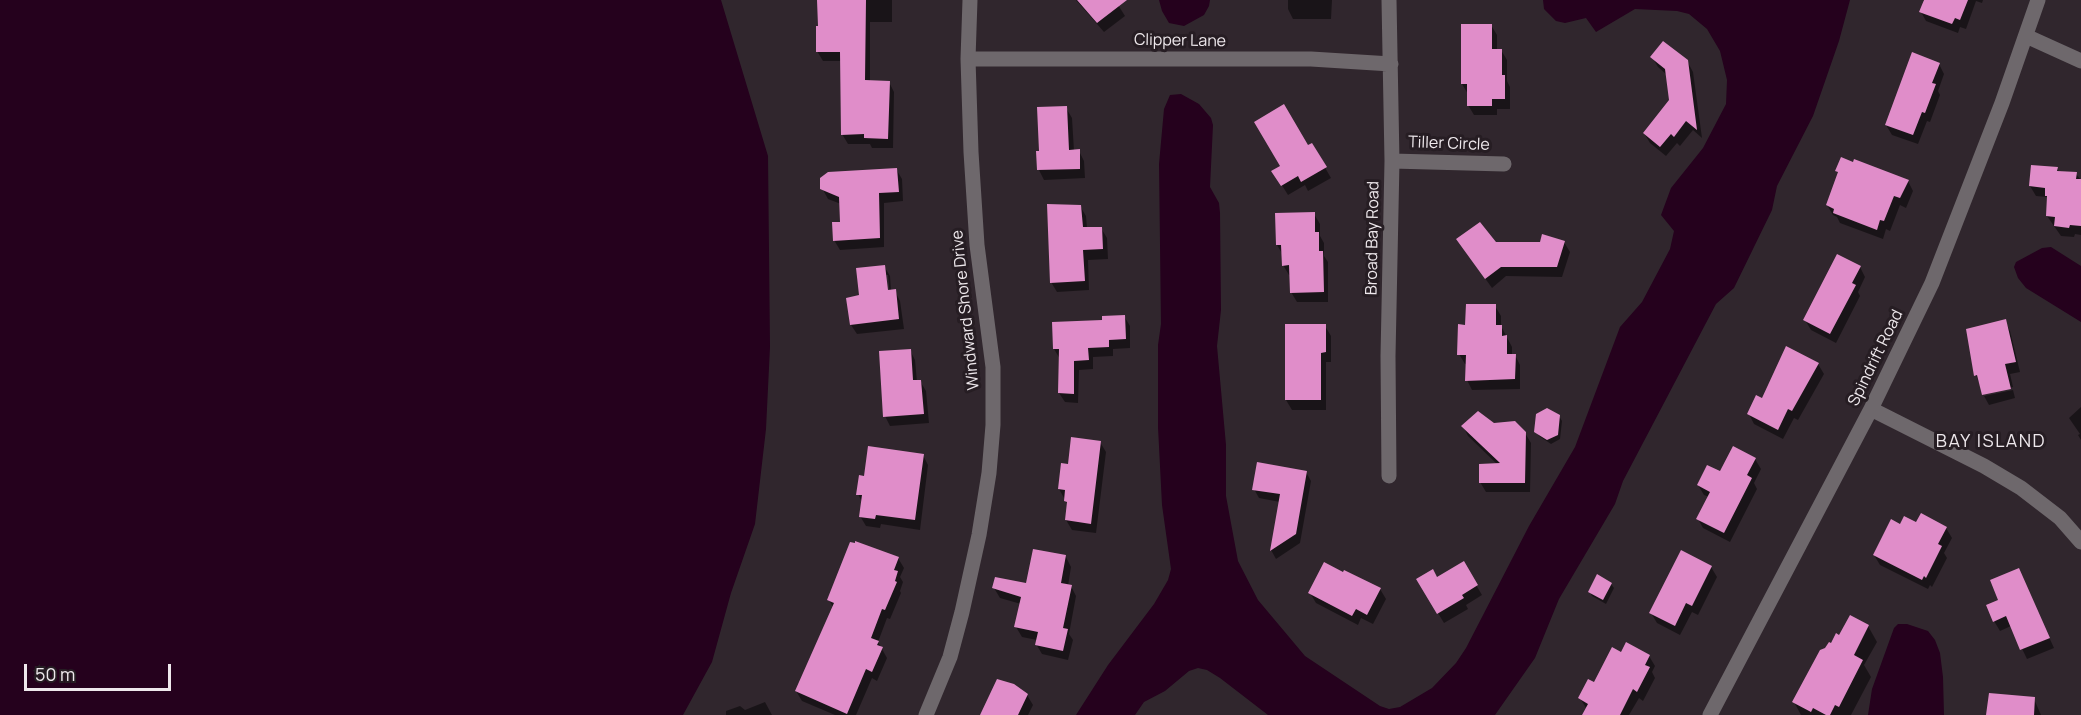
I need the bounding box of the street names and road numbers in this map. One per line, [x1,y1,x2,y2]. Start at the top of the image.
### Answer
street label: Clipper Lane [1134,31,1226,51]
street label: Tiller Circle [1408,133,1490,155]
street label: Broad Bay Road [1362,181,1384,295]
street label: Windward Shore Drive [948,229,984,391]
street label: Spindrift Road [1844,307,1908,409]

